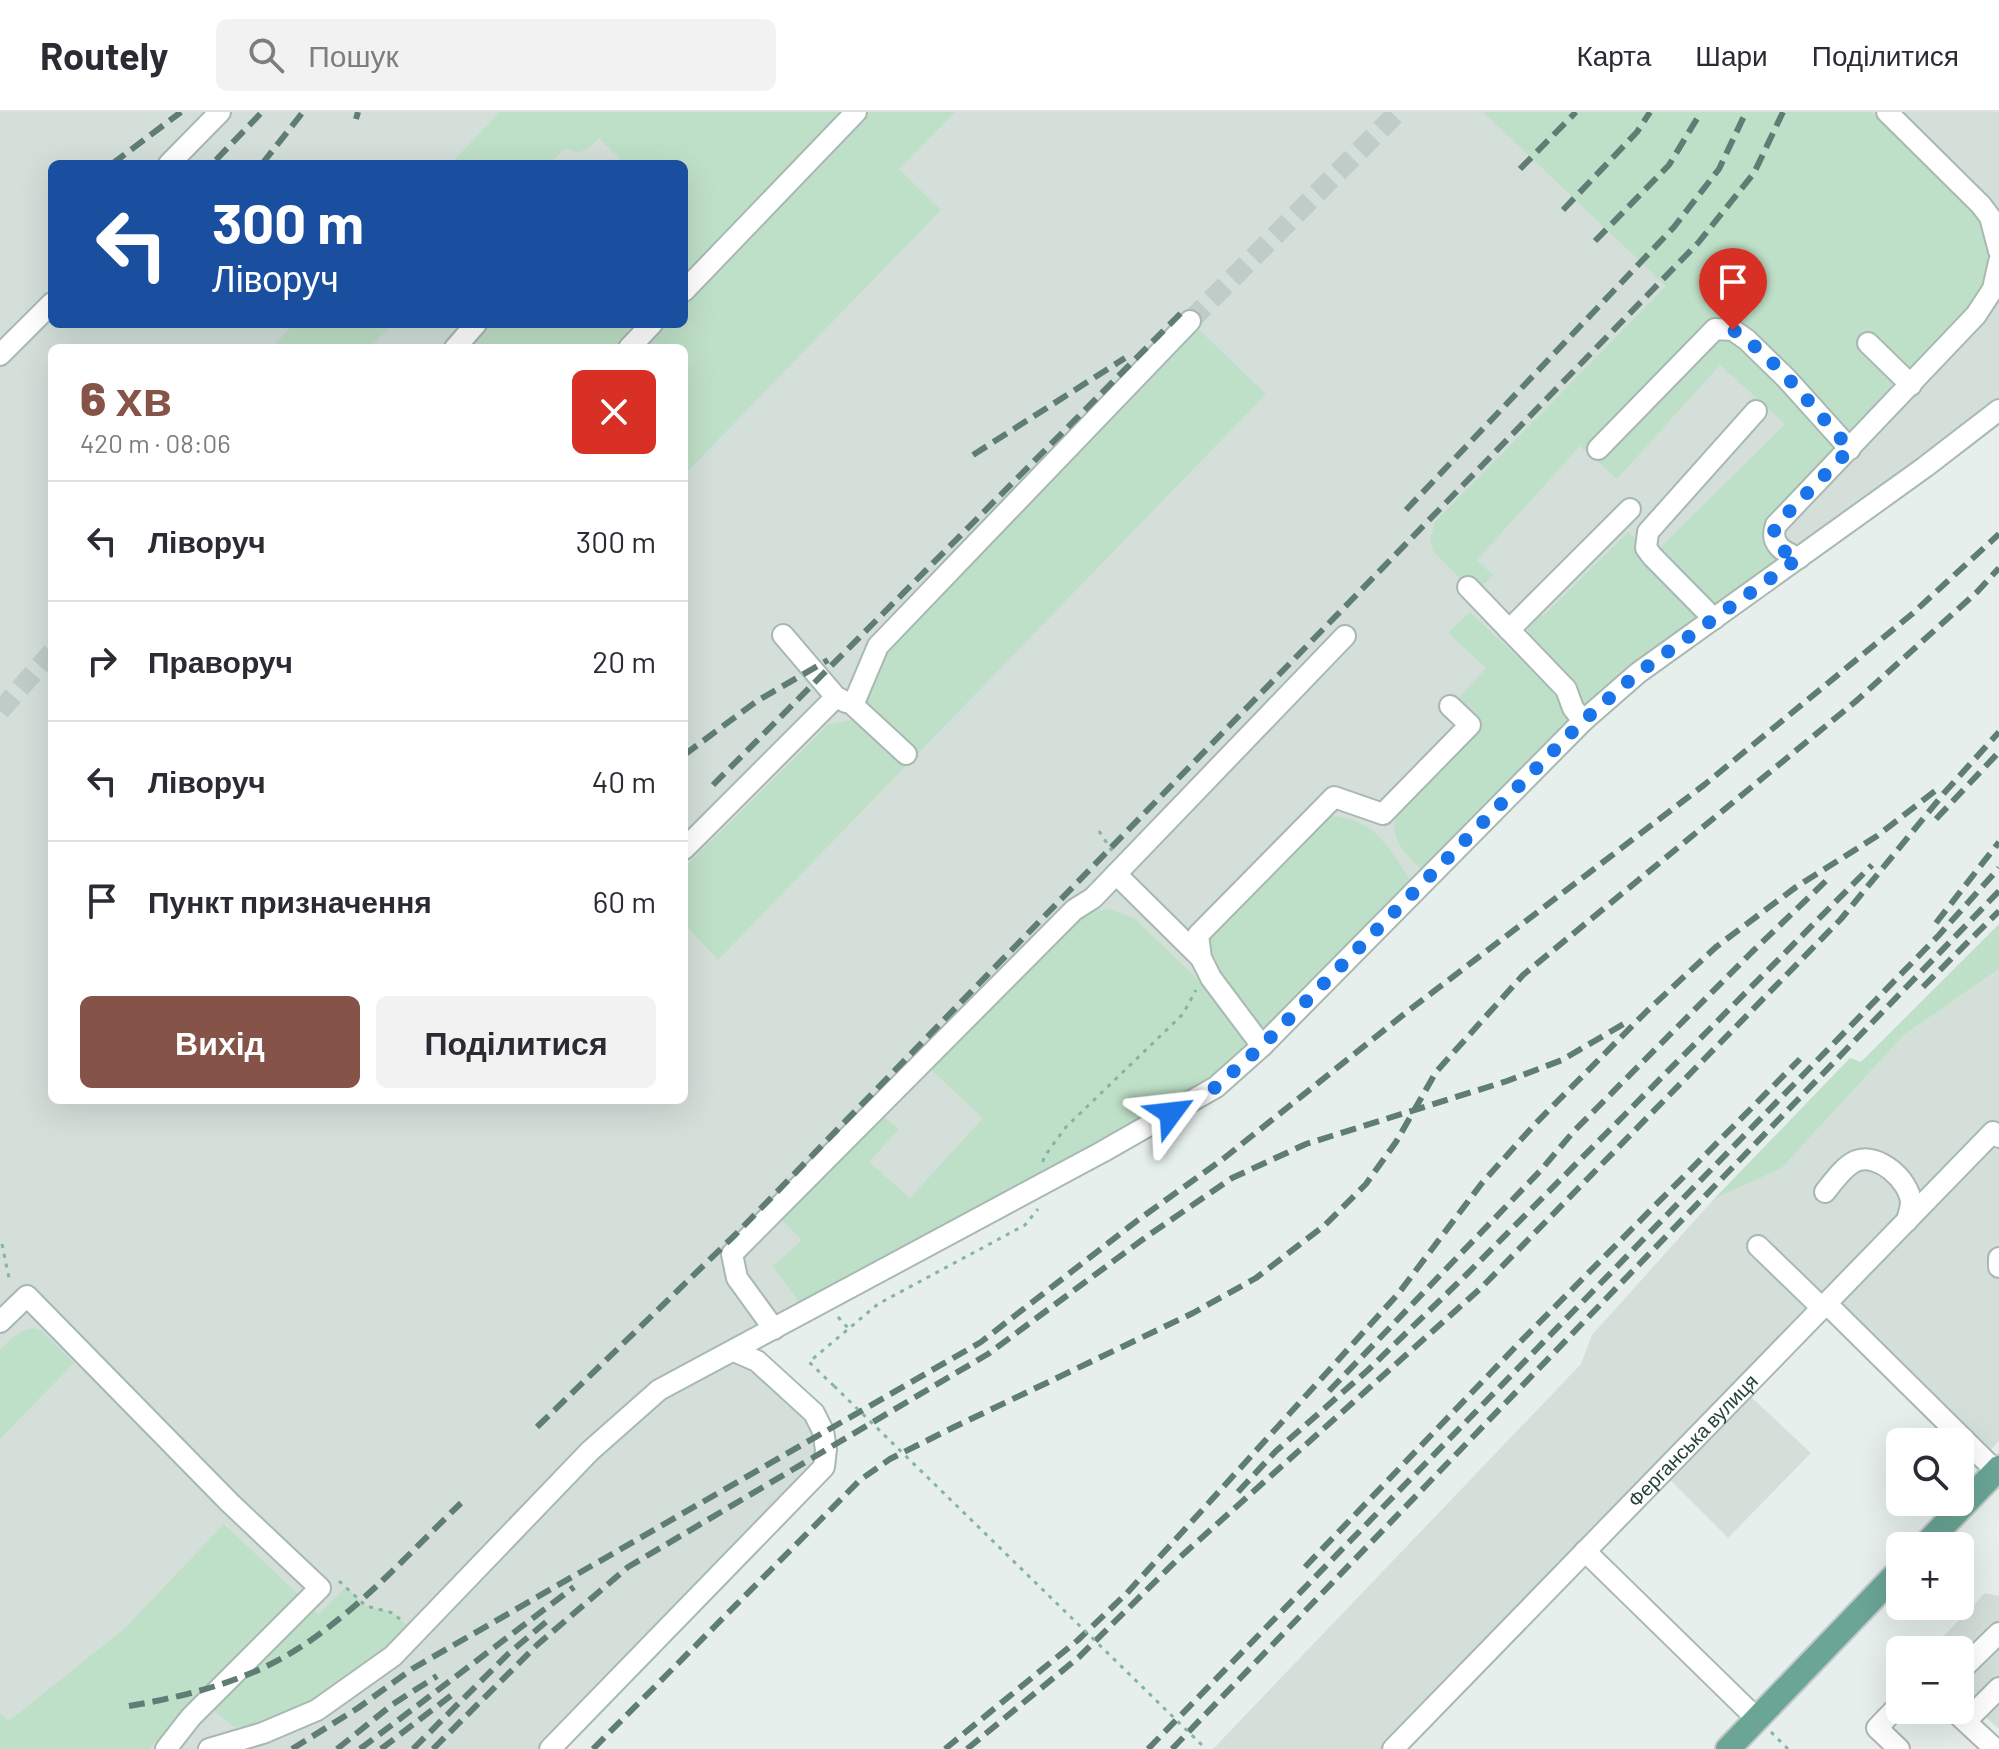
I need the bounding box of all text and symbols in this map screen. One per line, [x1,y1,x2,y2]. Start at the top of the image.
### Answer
search box [216,19,776,91]
text: Routely [40,32,168,78]
icon: search [244,33,288,77]
text: Пошук [308,37,399,73]
text: Карта [1576,38,1651,72]
text: Шари [1695,38,1768,72]
text: Поділитися [1812,38,1959,72]
text: 300 m [212,188,364,255]
icon: left [80,192,184,296]
pin [1699,248,1767,330]
text: Ліворуч [212,256,339,299]
icon: arrive [1711,260,1755,304]
text: 6 хв [80,368,172,426]
button: close [572,370,656,454]
text: 420 m · 08:06 [80,427,231,458]
icon: left [80,519,124,563]
text: Ліворуч [148,523,266,559]
text: 300 m [576,523,656,559]
icon: right [80,639,124,683]
text: Праворуч [148,643,293,679]
text: 20 m [592,643,656,679]
icon: left [80,759,124,803]
text: Ліворуч [148,763,266,799]
text: 40 m [592,763,656,799]
icon: arrive [80,879,124,923]
text: Пункт призначення [148,883,432,919]
text: 60 m [593,883,656,919]
button: Вихід [80,996,360,1088]
button: Поділитися [376,996,656,1088]
position arrow [1129,1071,1213,1155]
street label: Ферганська вулиця [1622,1369,1762,1512]
map controls [1886,1428,1974,1724]
button: search [1886,1428,1974,1516]
button: + [1886,1532,1974,1620]
button: − [1886,1636,1974,1724]

